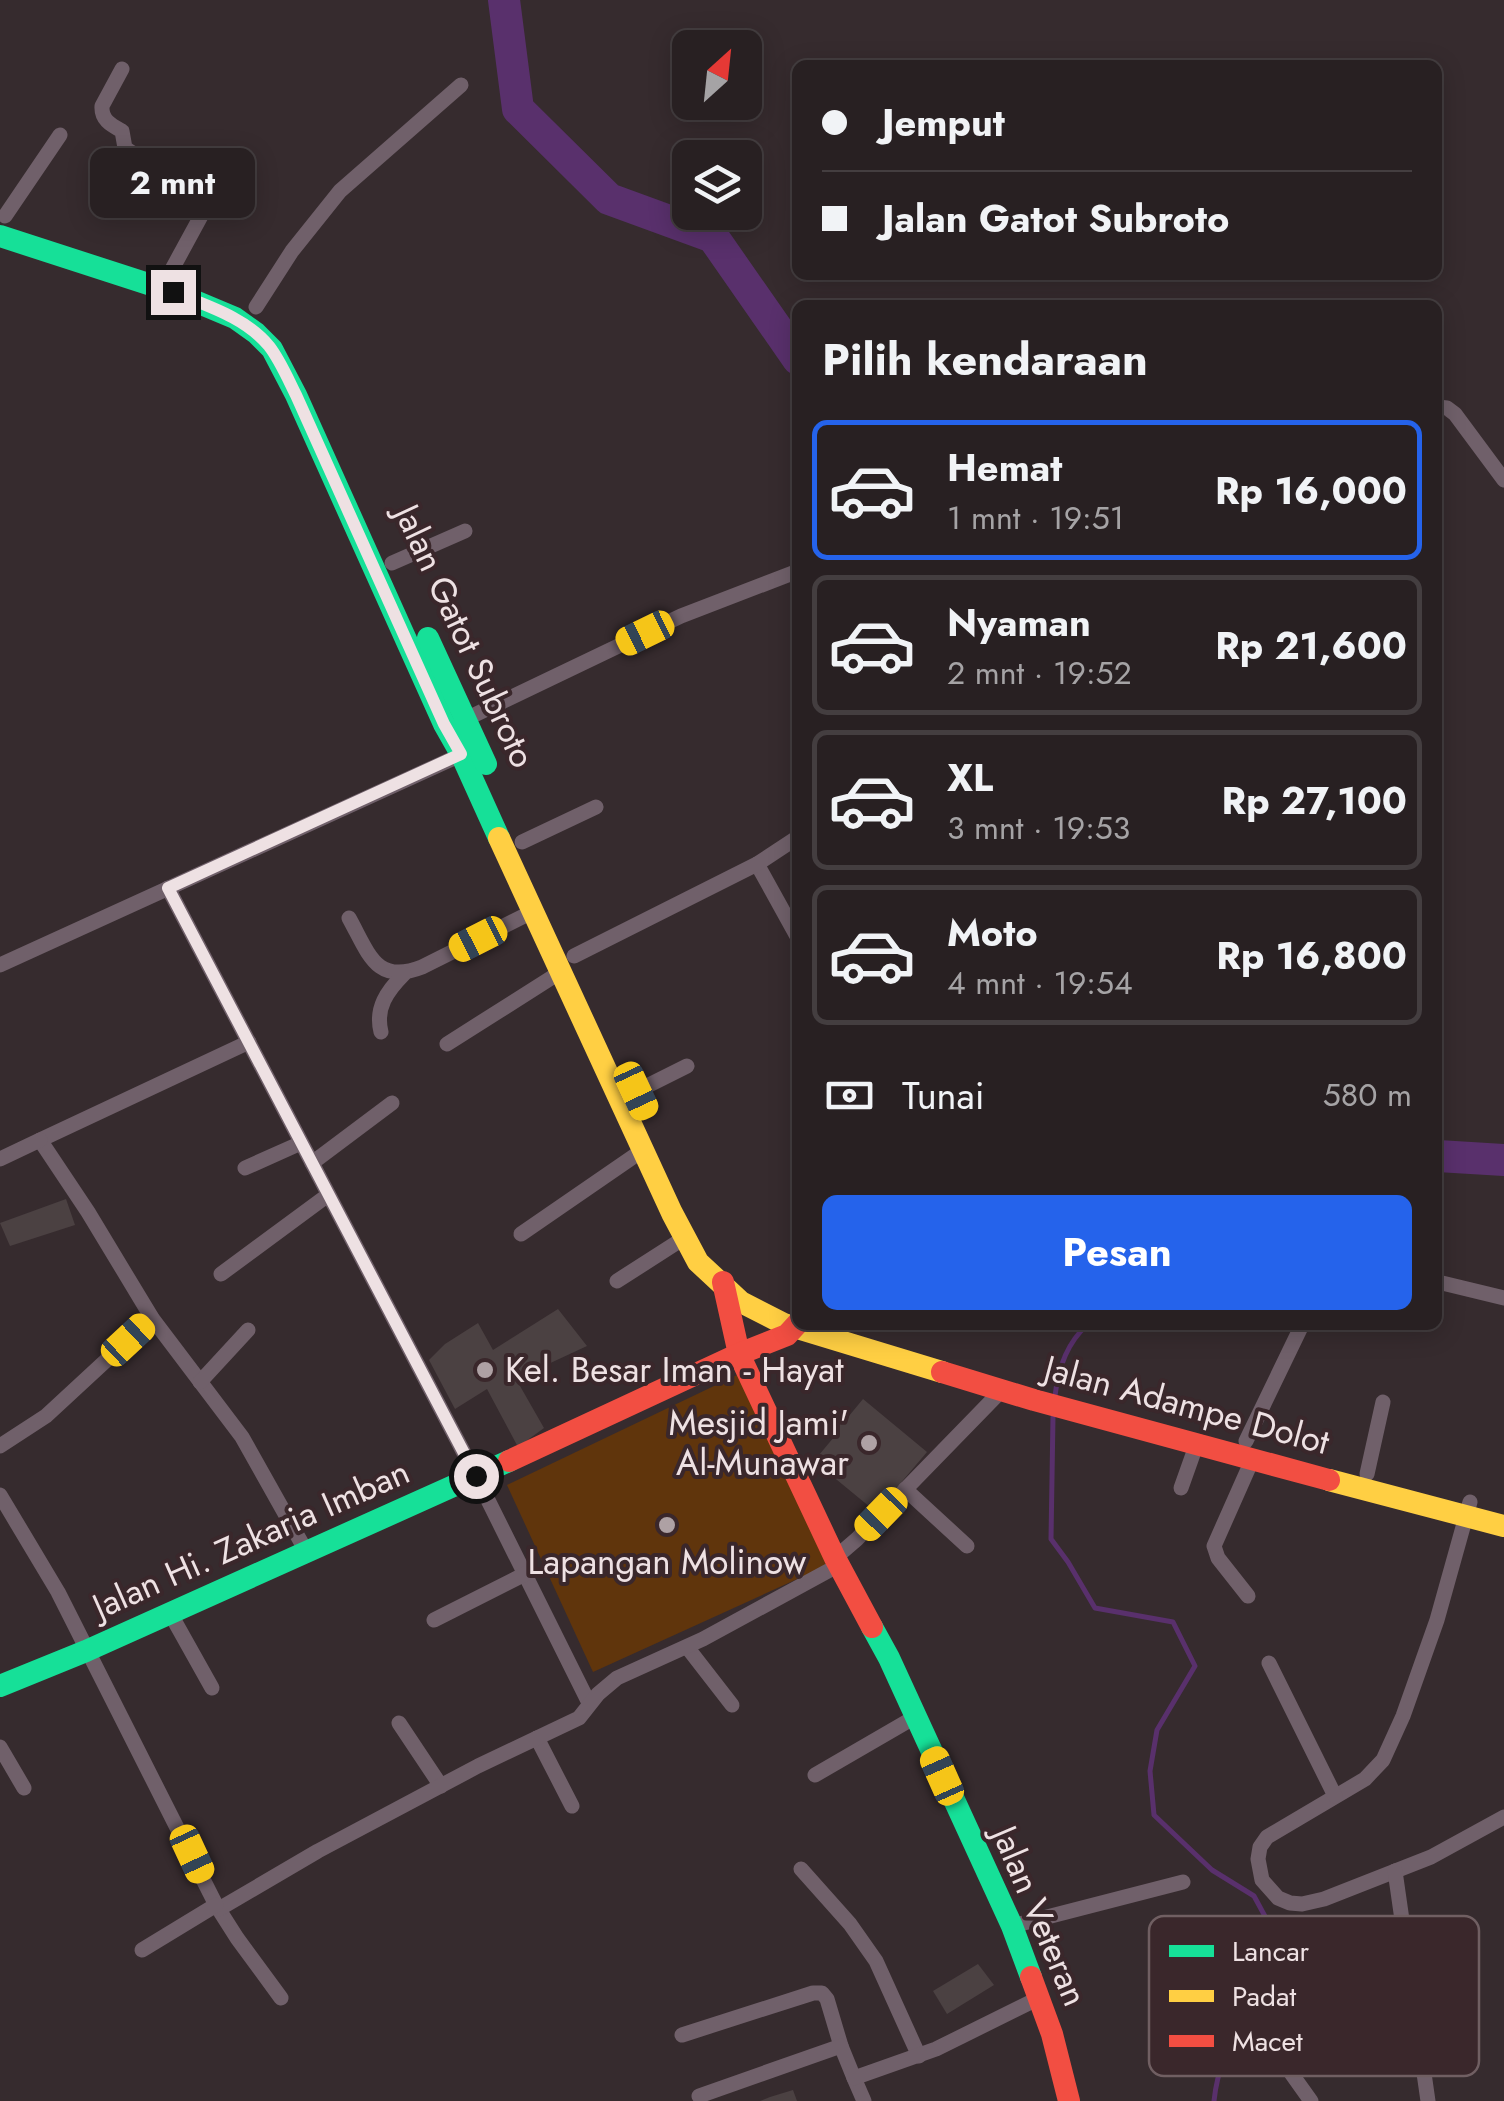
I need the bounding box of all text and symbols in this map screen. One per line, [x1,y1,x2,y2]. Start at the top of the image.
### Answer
north arrow [672,30,762,120]
map controls [672,30,762,230]
text: Jemput [882,95,1005,150]
button: layers [672,140,762,230]
callout: 2 mnt [90,147,256,217]
text: 2 mnt [130,160,215,206]
text: Jalan Gatot Subroto [882,191,1229,246]
route end [151,270,196,315]
text: Pilih kendaraan [822,327,1148,392]
text: Hemat [947,440,1062,495]
icon: car [827,445,917,535]
text: Rp 16,000 [1215,463,1407,518]
street label: Jalan Gatot Subroto [380,493,548,776]
text: 1 mnt · 19:51 [947,495,1124,541]
text: Nyaman [947,595,1091,650]
icon: car [827,600,917,690]
car [611,606,679,660]
text: Rp 21,600 [1215,618,1407,673]
text: 2 mnt · 19:52 [947,650,1132,696]
text: XL [947,750,993,805]
icon: car [827,755,917,845]
text: Rp 27,100 [1222,773,1407,828]
text: 3 mnt · 19:53 [947,805,1130,851]
text: Moto [947,905,1038,960]
icon: car [827,910,917,1000]
car [444,912,512,966]
text: Rp 16,800 [1216,928,1407,983]
text: 4 mnt · 19:54 [947,960,1133,1006]
car [610,1057,662,1125]
icon: cash [822,1068,877,1123]
text: Tunai [902,1068,985,1123]
text: 580 m [1323,1072,1412,1118]
button: Pesan [822,1195,1412,1310]
car [96,1309,160,1371]
street label: Jalan Adampe Dolot [1035,1342,1336,1467]
place label: Kel. Besar Iman - Hayat [505,1345,844,1395]
marker: Kel. Besar Iman - Hayat [474,1359,496,1381]
place label: Mesjid Jami' Al-Munawar [669,1398,849,1488]
marker: Mesjid Jami' Al-Munawar [858,1432,880,1454]
street label: Jalan Hi. Zakaria Imban [81,1447,417,1633]
route start [454,1454,499,1499]
car [849,1482,913,1546]
marker: Lapangan Molinow [656,1514,678,1536]
place label: Lapangan Molinow [528,1537,807,1587]
car [916,1742,968,1810]
street label: Jalan Veteran [978,1815,1100,2014]
car [166,1820,218,1888]
legend [1149,1916,1479,2076]
text: Lancar [1232,1931,1310,1972]
text: Padat [1232,1976,1296,2017]
text: Macet [1232,2021,1303,2062]

